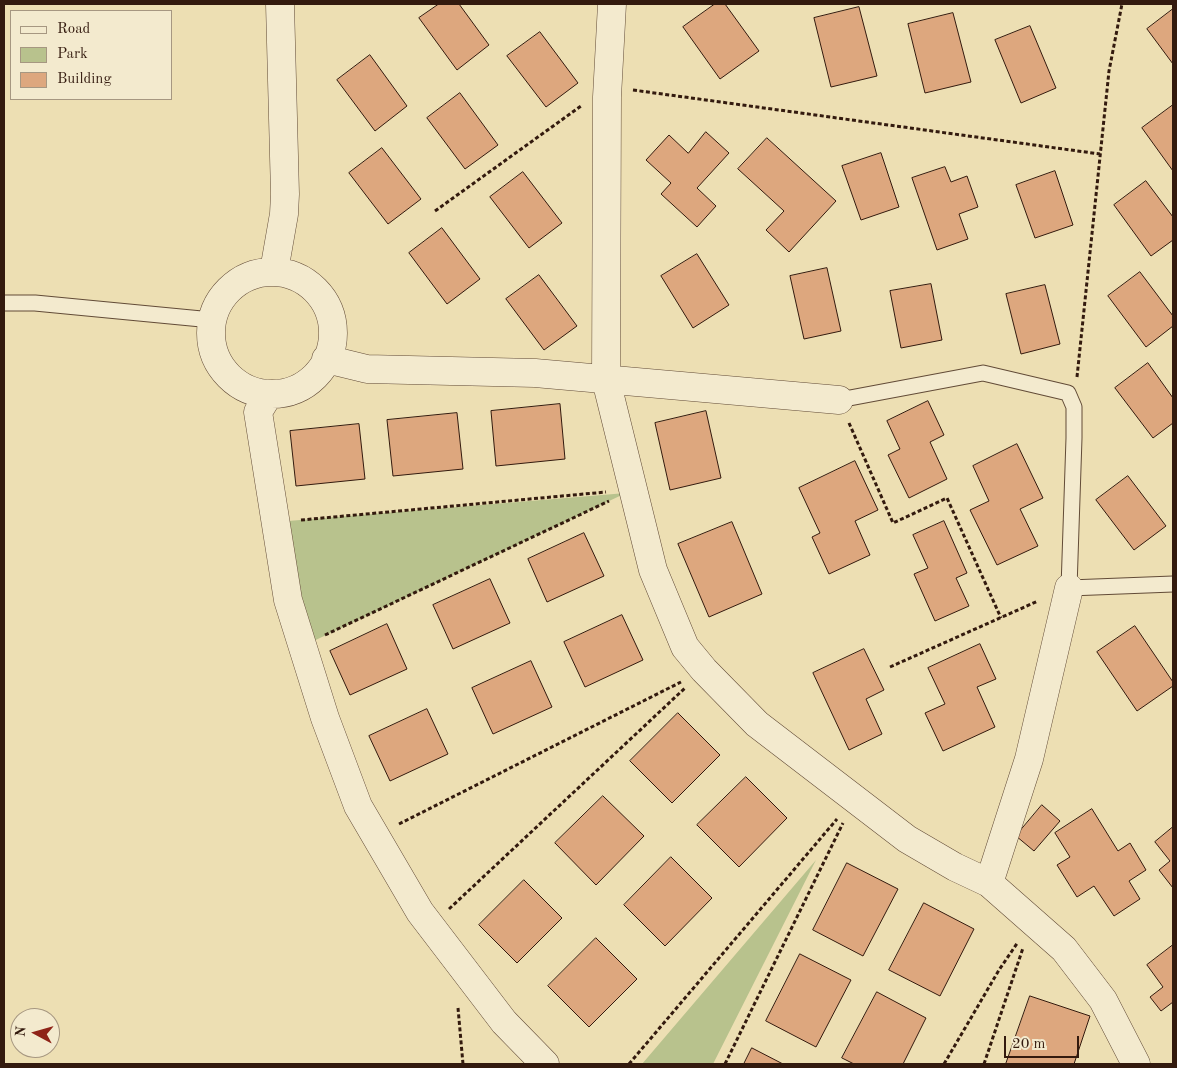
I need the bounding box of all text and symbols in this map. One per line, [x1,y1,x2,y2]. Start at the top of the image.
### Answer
legend [10,10,172,100]
text: Road [57,22,90,37]
text: Park [57,47,88,62]
text: Building [57,72,112,87]
north arrow [10,1008,60,1058]
text: N [14,1025,29,1038]
scale bar [1007,1026,1082,1058]
text: 20 m [1012,1037,1046,1052]

